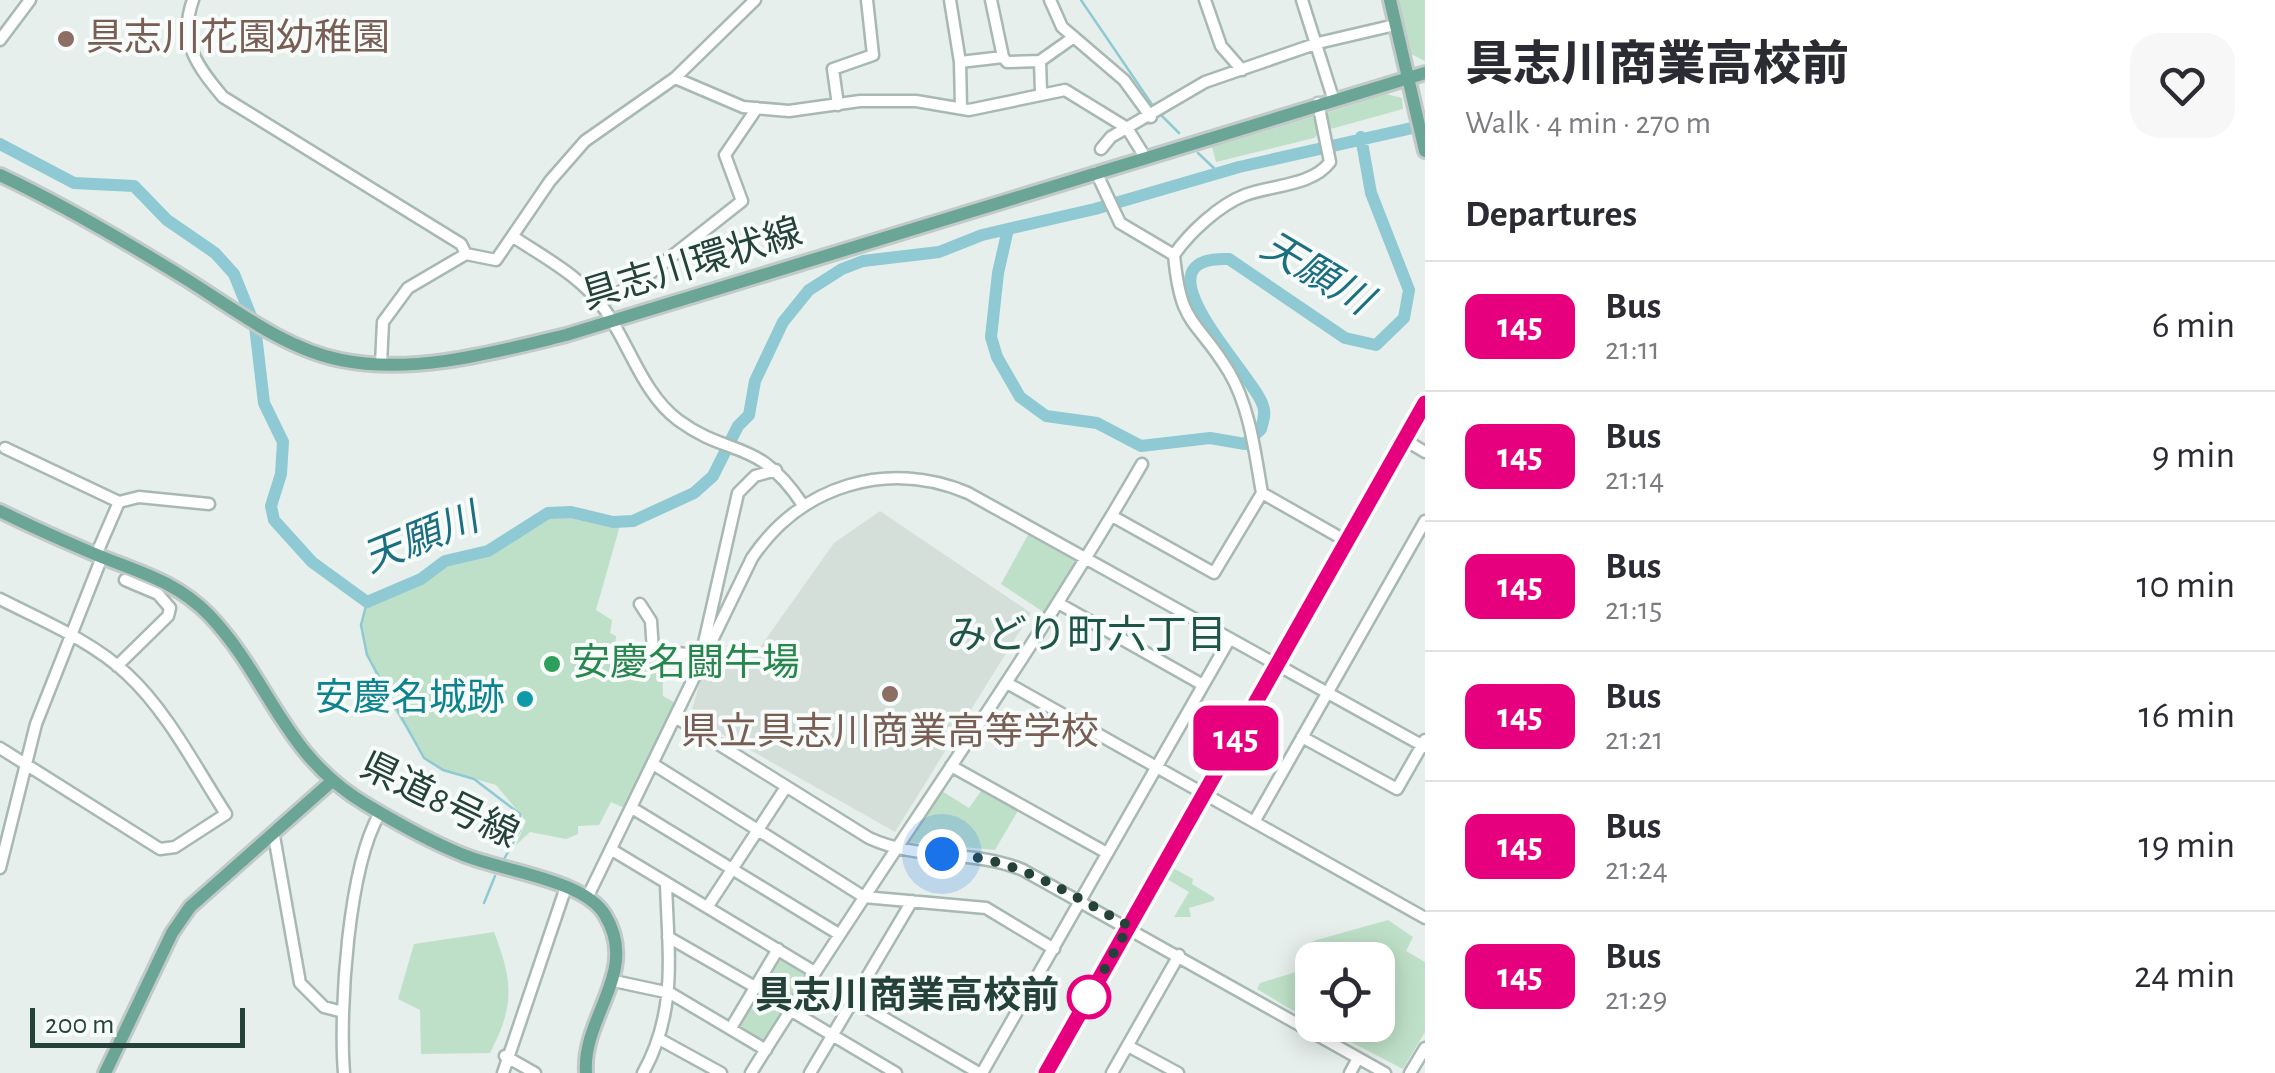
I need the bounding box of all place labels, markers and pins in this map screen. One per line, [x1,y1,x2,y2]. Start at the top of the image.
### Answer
place label: 具志川花園幼稚園 [86,17,390,58]
marker: 具志川花園幼稚園 [55,28,77,50]
place label: 安慶名闘牛場 [572,642,800,683]
marker: 安慶名闘牛場 [541,653,563,675]
place label: 安慶名城跡 [315,677,505,718]
marker: 県立具志川商業高等学校 [879,683,901,705]
marker: 安慶名城跡 [514,688,536,710]
place label: 県立具志川商業高等学校 [681,711,1099,752]
place label: 具志川商業高校前 [755,975,1059,1016]
marker: 具志川商業高校前 [1068,976,1110,1018]

